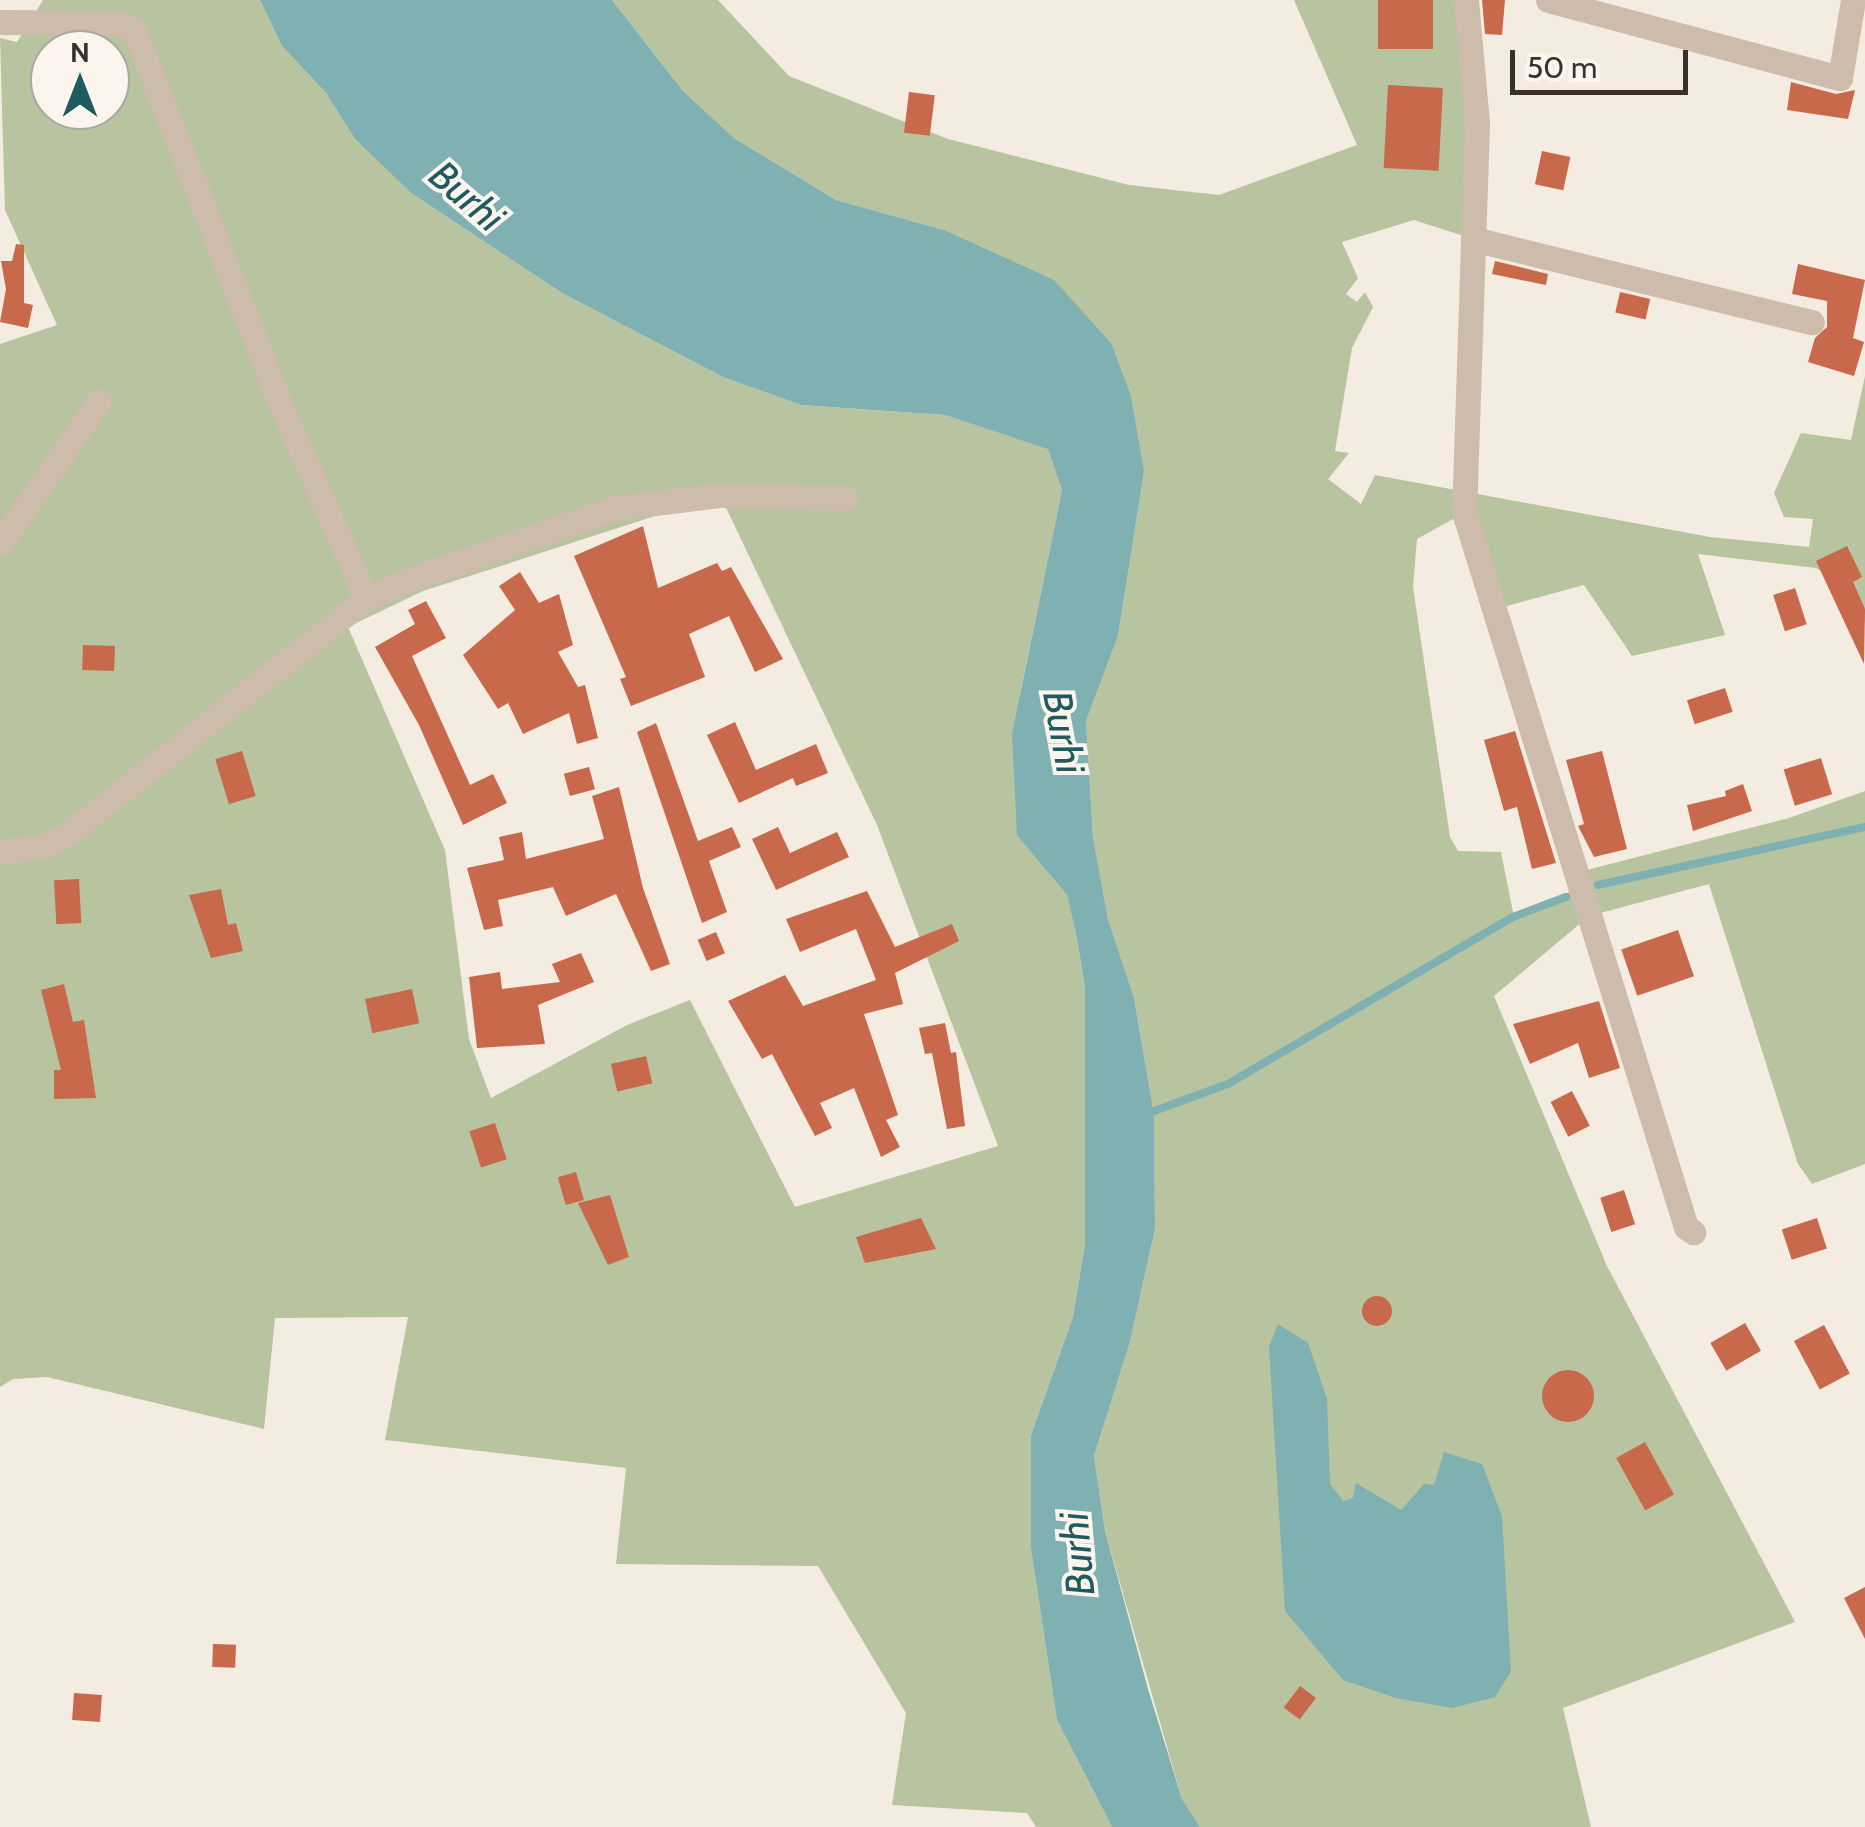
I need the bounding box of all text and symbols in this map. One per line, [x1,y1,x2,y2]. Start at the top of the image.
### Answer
north arrow [30,30,130,130]
scale bar [1515,30,1692,92]
text: N [70,35,90,69]
text: 50 m [1527,49,1597,86]
water label: Burhi [420,151,514,241]
water label: Burhi [1033,687,1095,777]
water label: Burhi [1049,1510,1105,1598]

